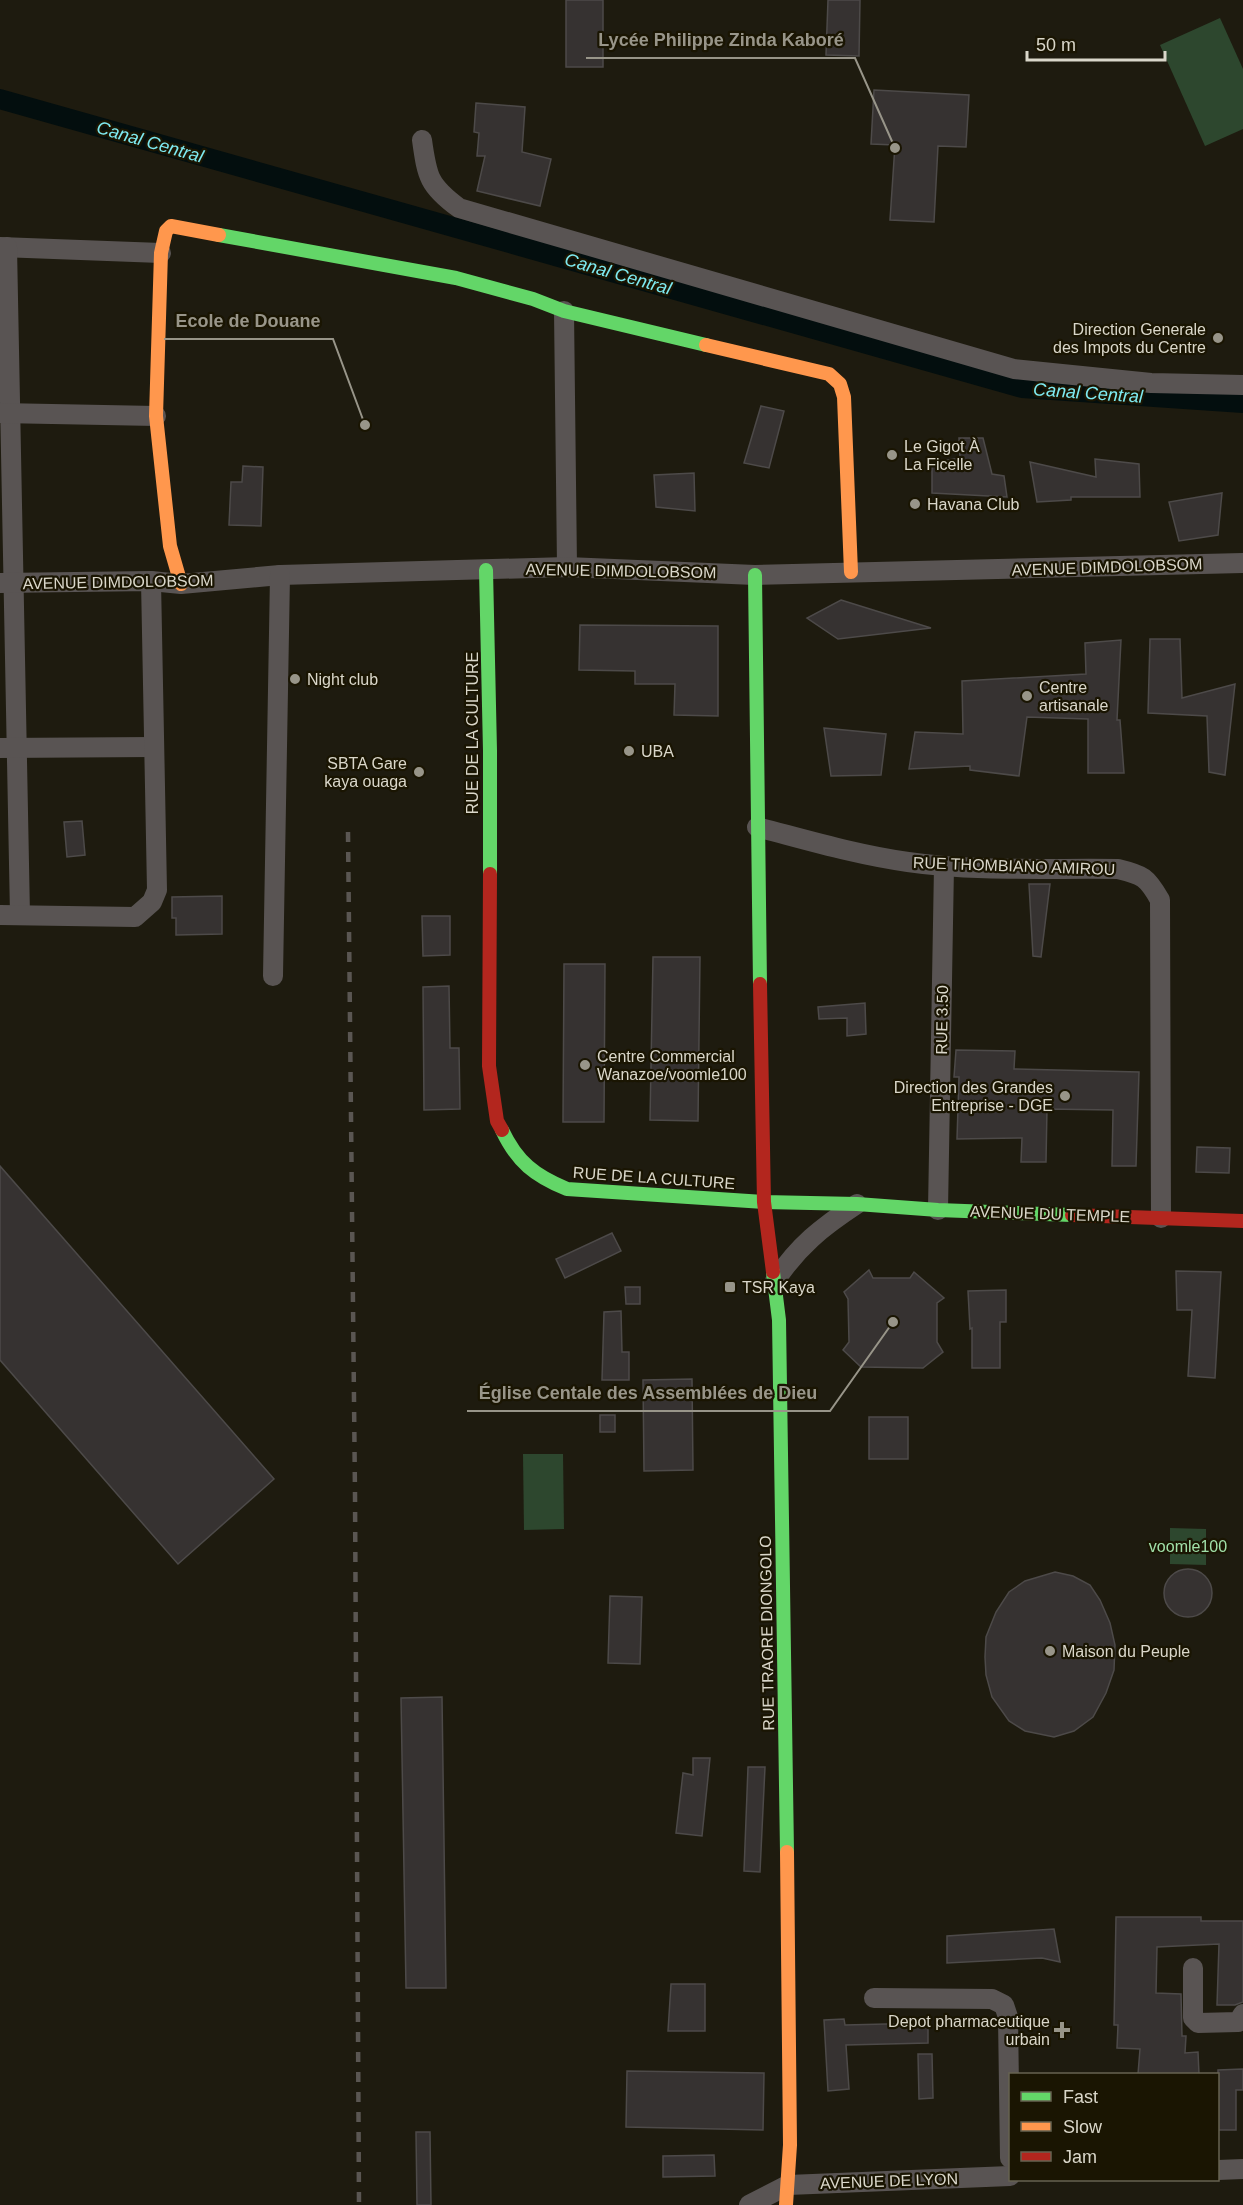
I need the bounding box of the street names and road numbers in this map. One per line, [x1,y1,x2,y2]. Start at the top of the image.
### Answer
street label: AVENUE DIMDOLOBSOM [1011,555,1203,579]
street label: AVENUE DIMDOLOBSOM [525,561,717,581]
street label: AVENUE DIMDOLOBSOM [22,572,214,592]
street label: RUE DE LA CULTURE [464,652,481,814]
street label: RUE THOMBIANO AMIROU [913,854,1115,878]
street label: RUE 3.50 [933,985,951,1055]
street label: RUE DE LA CULTURE [572,1164,736,1192]
street label: AVENUE DU TEMPLE [970,1203,1130,1225]
street label: RUE TRAORE DIONGOLO [757,1535,777,1731]
street label: AVENUE DE LYON [820,2170,958,2192]

